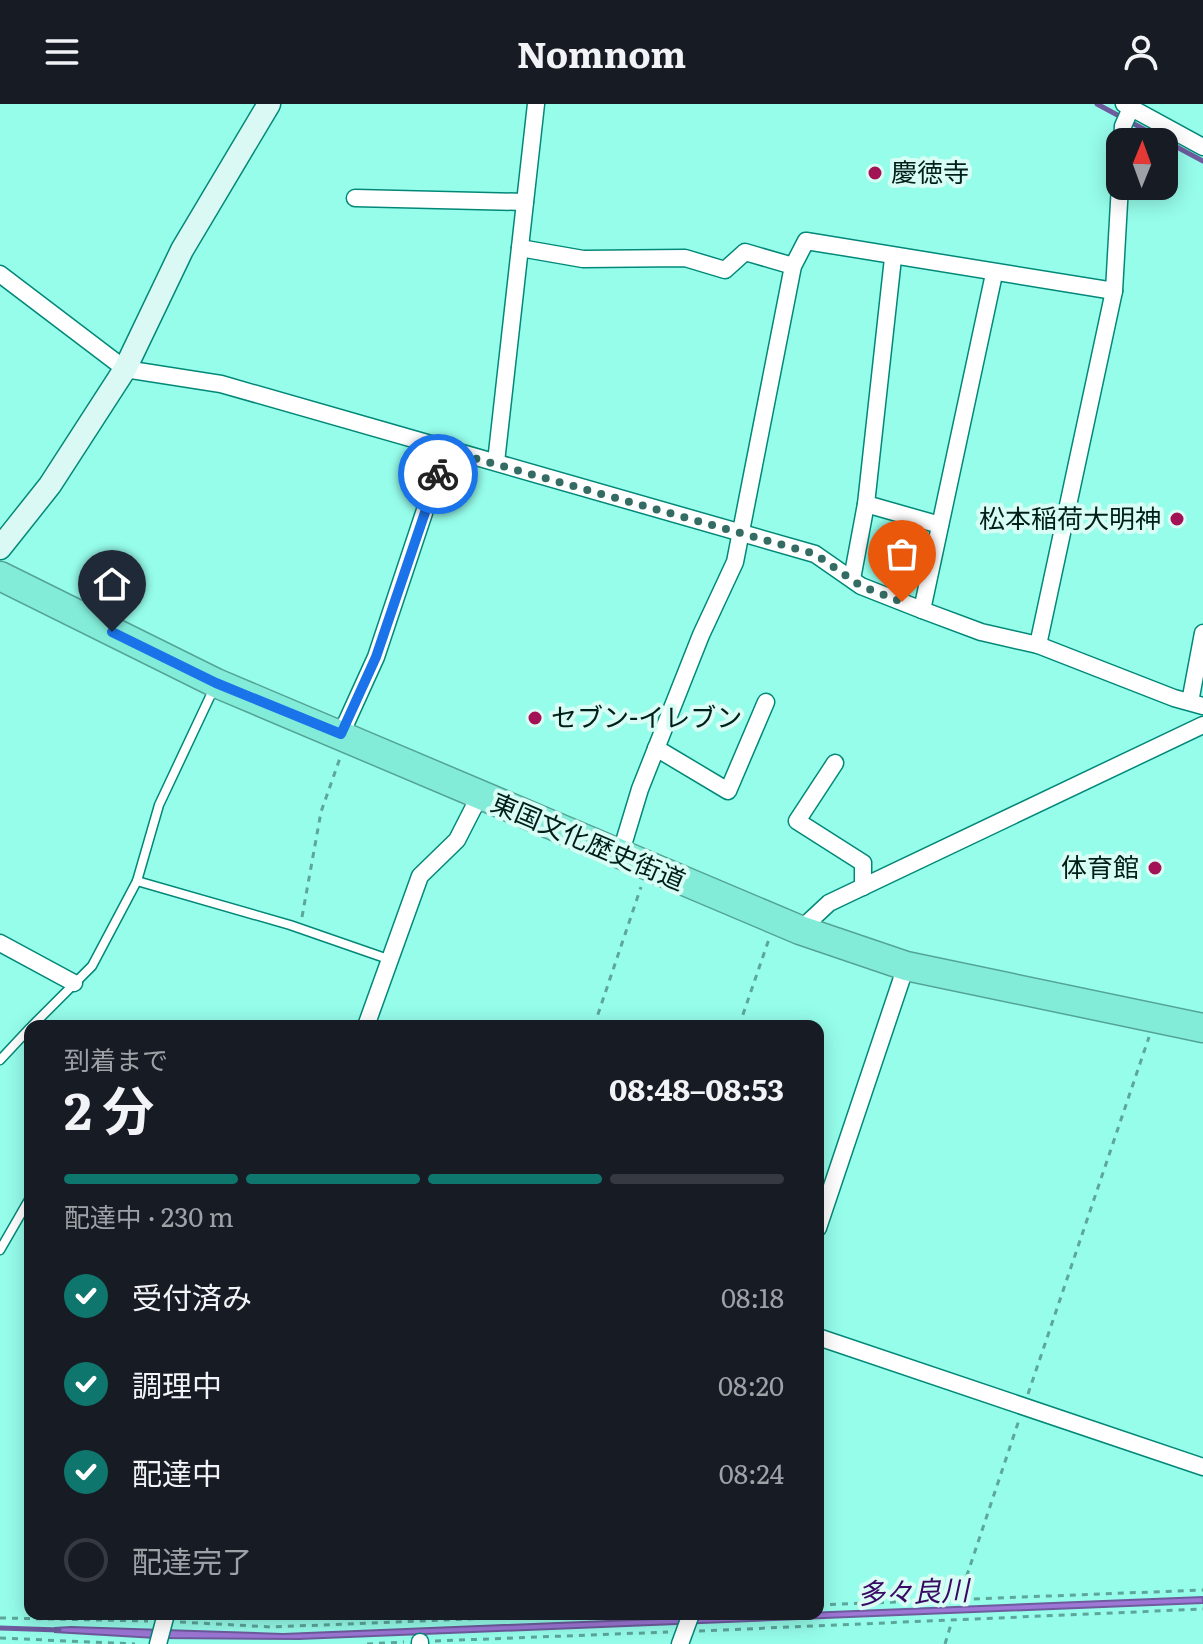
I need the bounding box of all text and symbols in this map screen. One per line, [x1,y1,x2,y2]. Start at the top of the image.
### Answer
text: Nomnom [517,26,686,79]
icon: menu [40,30,84,74]
icon: person [1119,30,1163,74]
north arrow [1106,128,1178,200]
map controls [1106,128,1178,200]
place label: 慶徳寺 [891,151,969,190]
marker: 慶徳寺 [866,164,884,182]
courier [398,434,478,514]
icon: bike [416,452,460,496]
place label: 松本稲荷大明神 [979,497,1161,536]
marker: 松本稲荷大明神 [1168,510,1186,528]
pin [868,520,936,602]
icon: bag [880,532,924,576]
pin [78,550,146,632]
icon: home [90,562,134,606]
place label: セブン-イレブン [551,696,742,735]
marker: セブン-イレブン [526,709,544,727]
street label: 東国文化歴史街道 [486,781,692,898]
place label: 体育館 [1061,846,1139,885]
marker: 体育館 [1146,859,1164,877]
text: 到着まで [64,1039,168,1078]
text: 08:48–08:53 [609,1066,784,1110]
text: 2 分 [64,1069,154,1146]
text: 配達中 · 230 m [64,1196,234,1235]
icon: check [64,1274,108,1318]
text: 受付済み [132,1274,252,1318]
text: 08:18 [721,1277,784,1316]
icon: check [64,1362,108,1406]
text: 調理中 [132,1362,222,1406]
text: 08:20 [718,1365,784,1404]
icon: check [64,1450,108,1494]
text: 配達中 [132,1450,222,1494]
text: 08:24 [719,1453,784,1492]
text: 配達完了 [132,1538,252,1582]
water label: 多々良川 [856,1567,973,1613]

